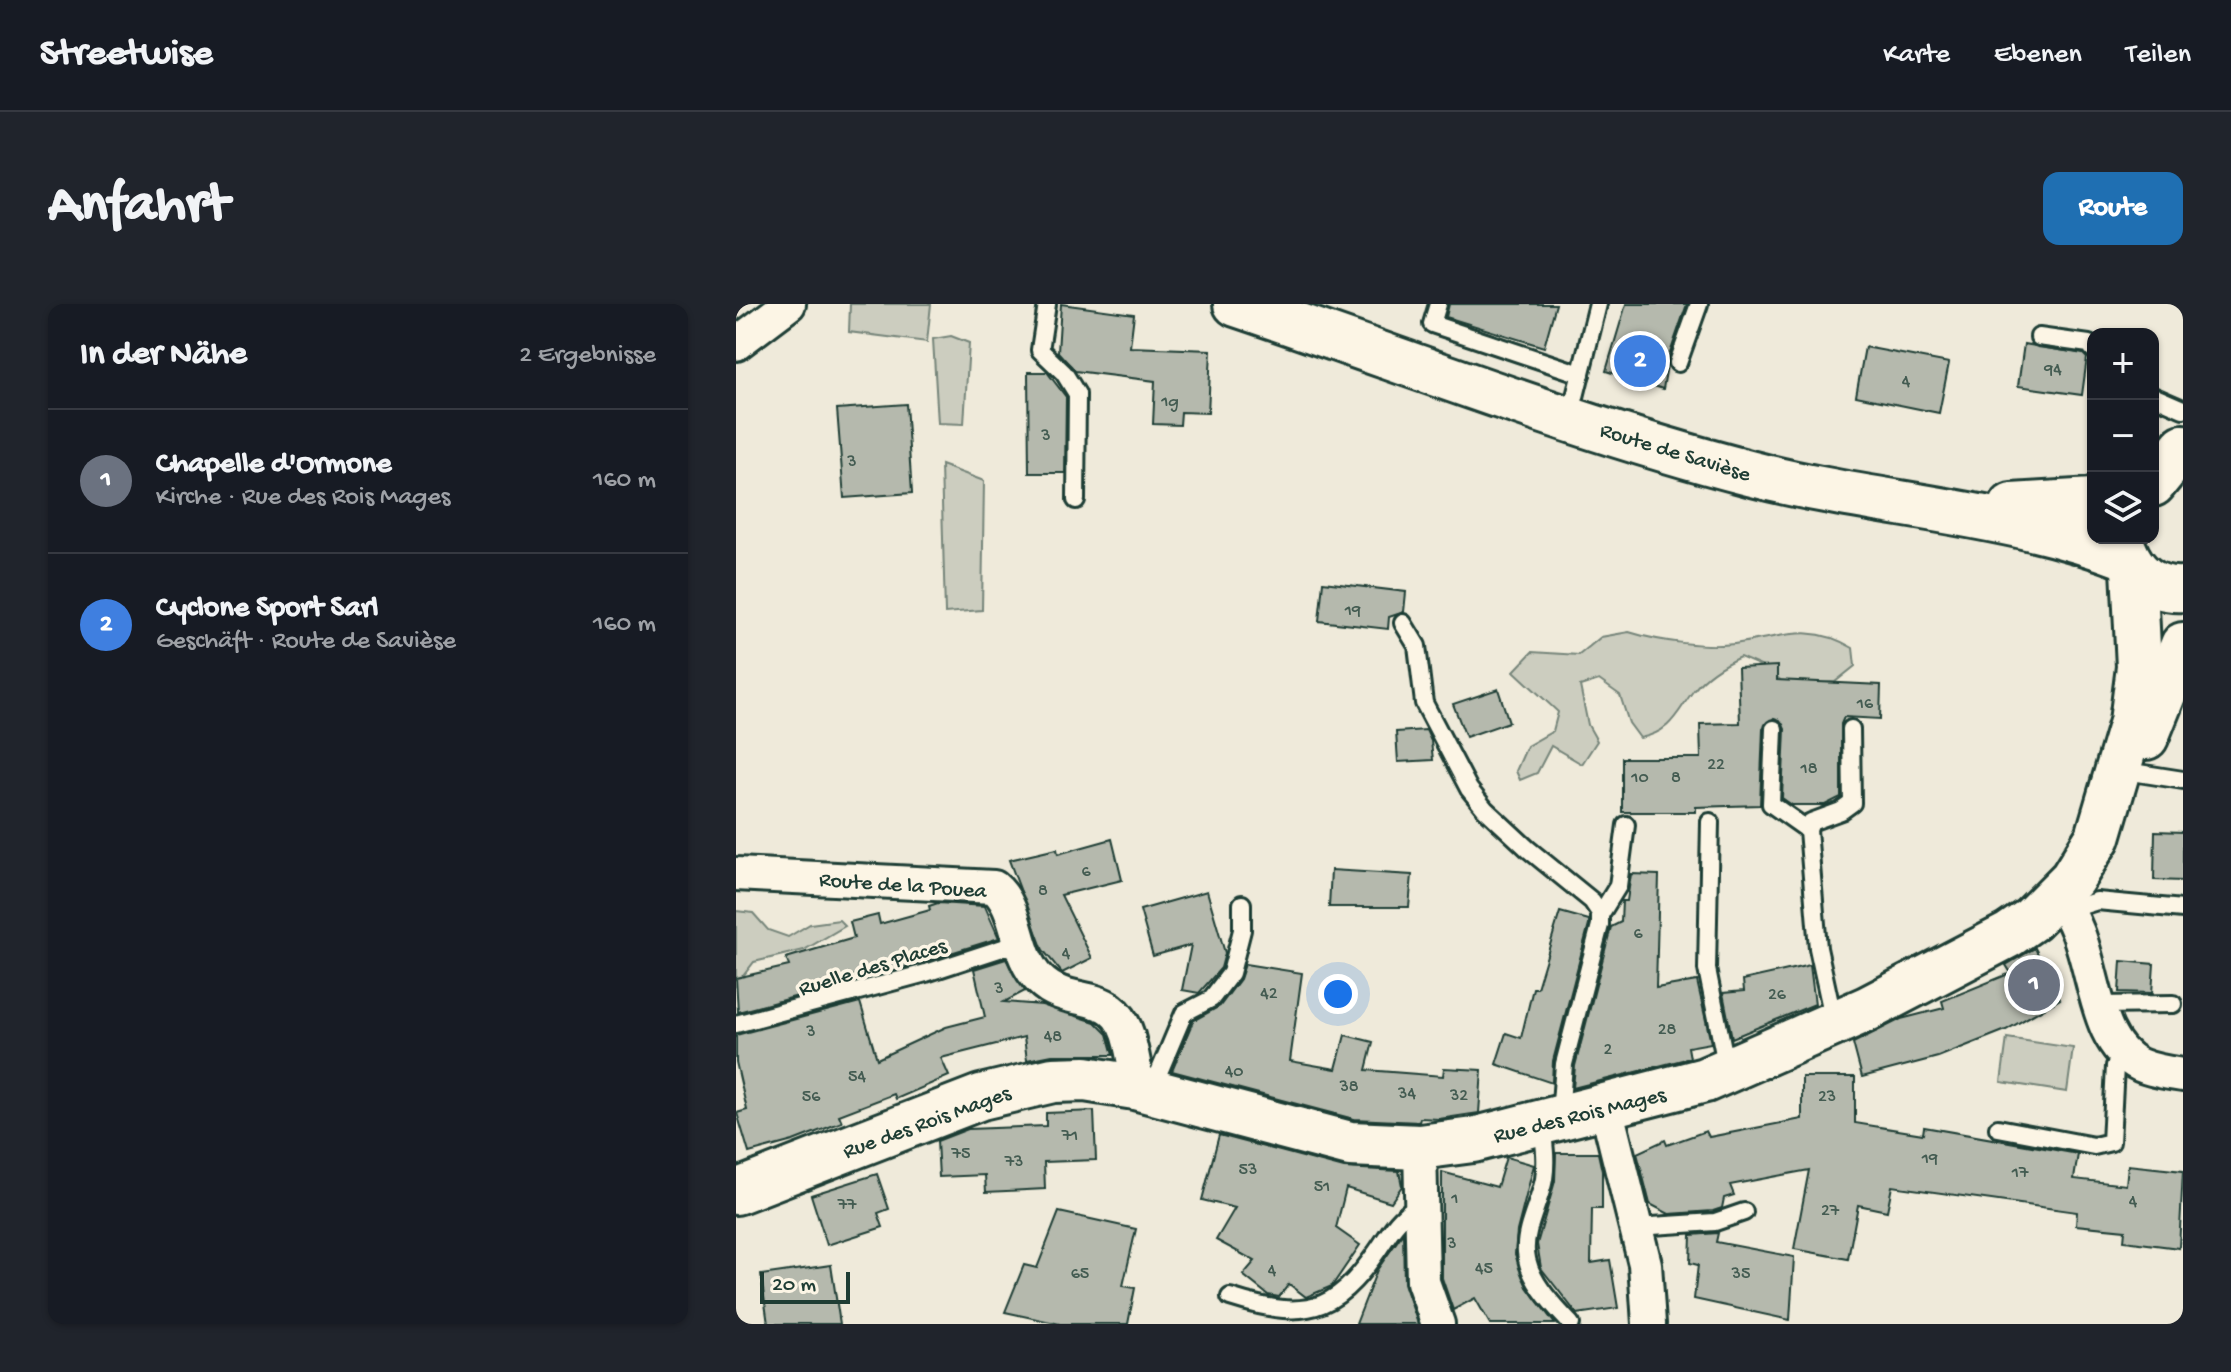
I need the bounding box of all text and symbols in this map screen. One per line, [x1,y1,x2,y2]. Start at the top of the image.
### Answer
text: Streetwise [40,33,213,77]
text: Karte [1883,39,1950,72]
text: Ebenen [1994,39,2082,72]
text: Teilen [2126,39,2191,72]
button: Route [2043,172,2183,245]
text: Anfahrt [48,175,229,241]
map controls [2087,328,2159,544]
button: + [2087,328,2159,400]
pin: 2 [1614,331,1666,391]
text: In der Nähe [80,336,247,376]
text: 2 Ergebnisse [519,341,656,372]
house number: 94 [2043,360,2062,381]
house number: 4 [1902,372,1911,393]
house number: 1g [1160,392,1179,413]
button: − [2087,400,2159,472]
street label: Route de Savièse [1596,419,1754,489]
house number: 3 [1040,426,1051,447]
text: Chapelle d'Ormone [156,448,392,483]
house number: 3 [846,452,857,473]
text: 1 [101,466,111,497]
text: 160 m [593,466,656,497]
button: layers [2087,472,2159,544]
text: Kirche · Rue des Rois Mages [156,483,450,514]
text: Cyclone Sport Sarl [156,592,378,627]
house number: 19 [1344,601,1361,622]
text: 2 [100,610,112,641]
text: 160 m [593,610,656,641]
text: Geschäft · Route de Savièse [156,627,456,658]
house number: 16 [1856,694,1874,715]
house number: 22 [1707,755,1725,776]
house number: 18 [1799,759,1818,780]
house number: 10 [1630,768,1649,789]
house number: 8 [1671,768,1681,789]
house number: 6 [1081,862,1091,883]
street label: Route de la Pouea [818,868,988,906]
house number: 8 [1038,881,1048,902]
house number: 6 [1633,924,1643,945]
street label: Ruelle des Places [796,934,951,1004]
house number: 4 [1062,944,1071,965]
pin: 1 [2008,955,2060,1015]
your location [1318,974,1358,1014]
house number: 3 [993,979,1004,1000]
house number: 42 [1260,984,1278,1005]
house number: 26 [1768,985,1787,1006]
house number: 28 [1658,1020,1676,1041]
house number: 3 [805,1022,816,1043]
house number: 48 [1044,1027,1062,1048]
house number: 2 [1604,1040,1613,1061]
house number: 40 [1225,1062,1243,1083]
house number: 54 [848,1067,866,1088]
house number: 38 [1338,1077,1359,1098]
street label: Rue des Rois Mages [840,1081,1016,1166]
street label: Rue des Rois Mages [1491,1083,1670,1151]
house number: 34 [1397,1084,1416,1105]
house number: 32 [1449,1086,1468,1107]
house number: 56 [802,1087,821,1108]
house number: 23 [1818,1087,1836,1108]
house number: 71 [1061,1126,1078,1147]
house number: 75 [951,1144,970,1165]
house number: 19 [1921,1149,1938,1170]
house number: 73 [1004,1152,1023,1173]
house number: 53 [1239,1160,1257,1181]
house number: 17 [2011,1163,2029,1184]
house number: 51 [1314,1177,1330,1198]
house number: 1 [1450,1189,1459,1210]
house number: 4 [2129,1192,2138,1213]
house number: 77 [837,1195,857,1216]
house number: 27 [1821,1201,1840,1222]
house number: 3 [1446,1234,1457,1255]
house number: 45 [1475,1259,1493,1280]
house number: 4 [1268,1261,1277,1282]
house number: 65 [1071,1264,1089,1285]
house number: 35 [1731,1264,1750,1285]
scale bar [760,1268,850,1304]
text: 20 m [772,1273,816,1299]

